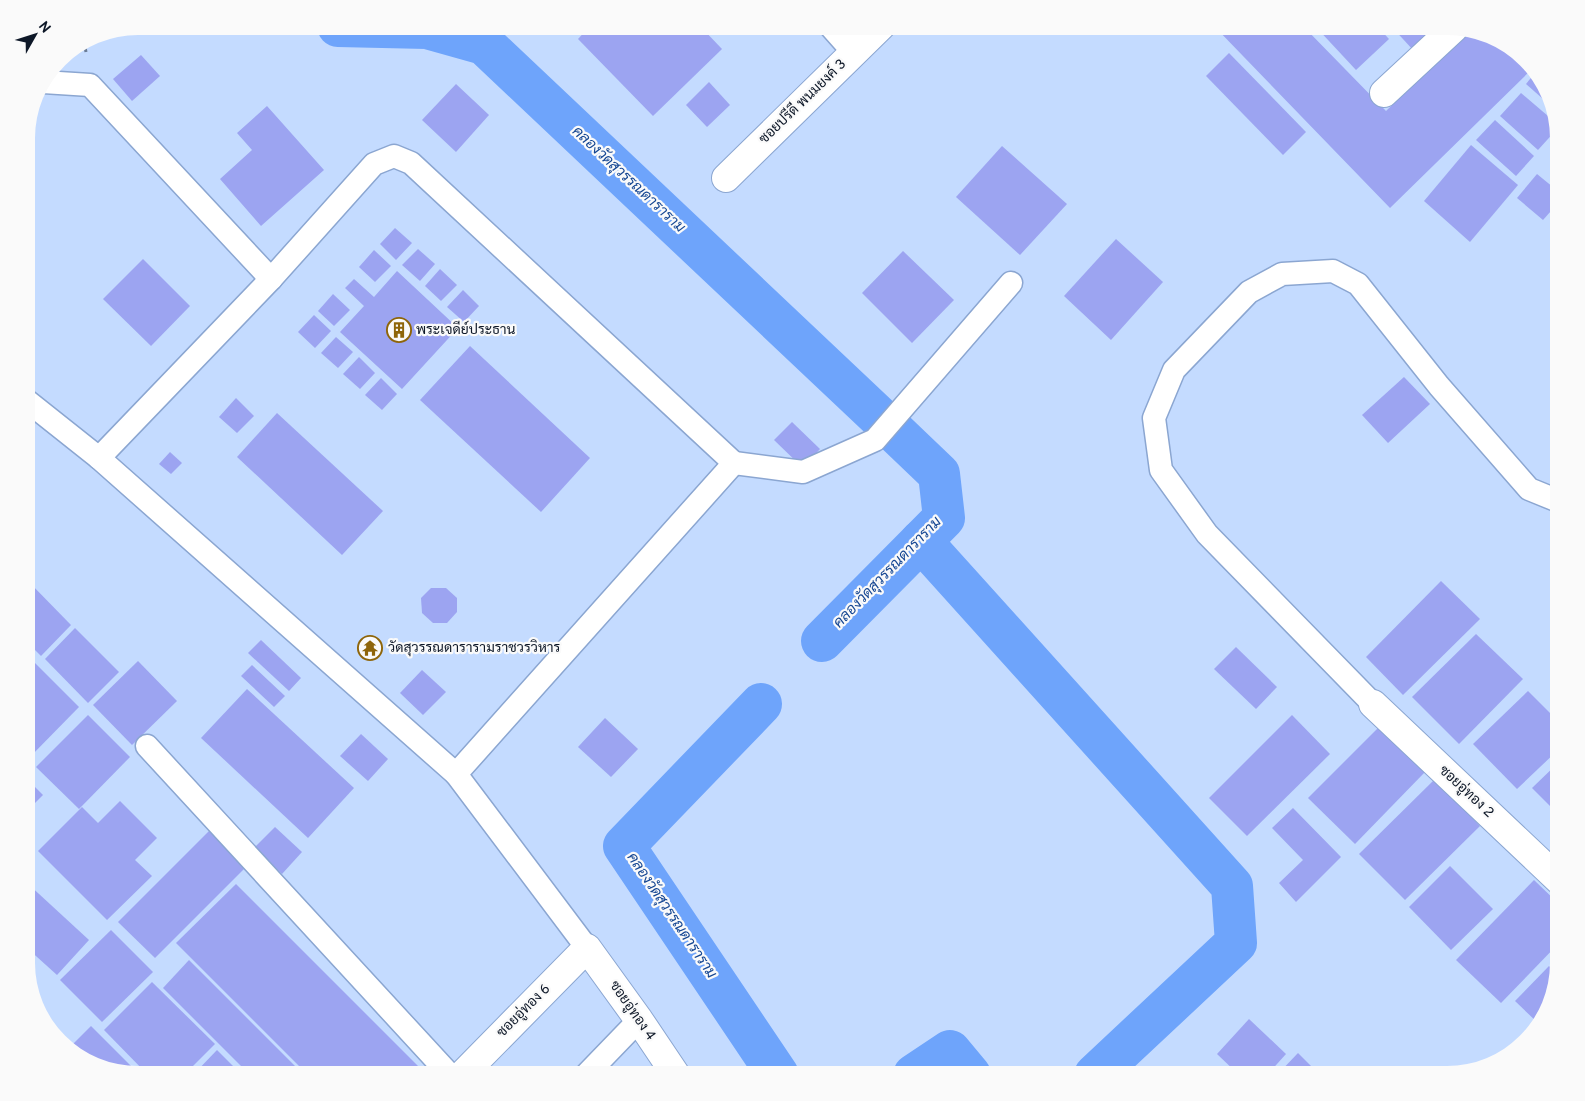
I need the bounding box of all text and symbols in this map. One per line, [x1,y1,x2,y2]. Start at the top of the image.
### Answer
north arrow [10,10,60,60]
text: N [34,19,54,37]
street label: ซอยปรีดี พนมยงค์ 3 [755,55,850,148]
water label: คลองวัดสุวรรณดาราราม [567,122,689,237]
building icon: พระเจดีย์ประธาน [386,317,412,343]
place label: พระเจดีย์ประธาน [416,320,516,339]
water label: คลองวัดสุวรรณดาราราม [829,513,946,633]
temple icon: วัดสุวรรณดารารามราชวรวิหาร [357,635,383,661]
place label: วัดสุวรรณดารารามราชวรวิหาร [388,639,561,657]
street label: ซอยอู่ทอง 2 [1435,762,1497,822]
water label: คลองวัดสุวรรณดาราราม [622,849,721,983]
street label: ซอยอู่ทอง 4 [605,978,659,1044]
street label: ซอยอู่ทอง 6 [494,981,554,1041]

